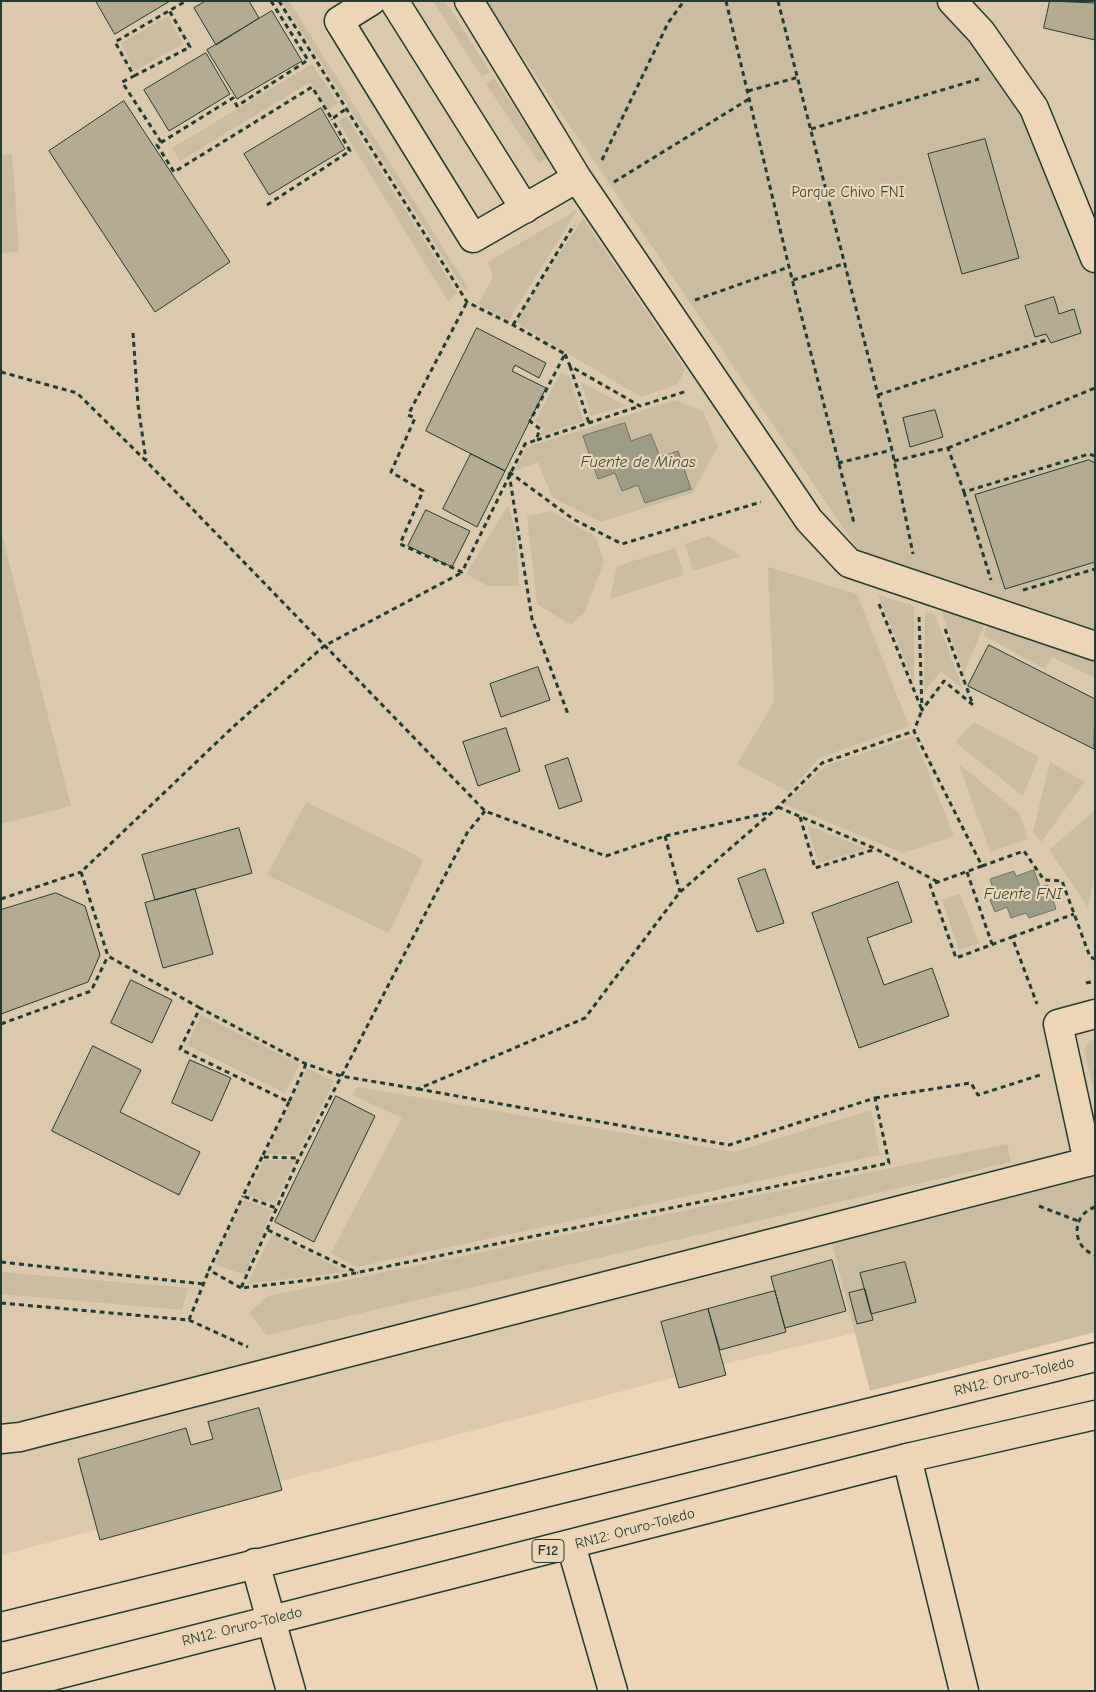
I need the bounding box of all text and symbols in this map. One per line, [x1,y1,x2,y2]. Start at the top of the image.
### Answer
park label: Parque Chivo FNI [791,184,905,202]
water label: Fuente de Minas [580,452,696,472]
water label: Fuente FNI [984,884,1062,904]
street label: RN12: Oruro-Toledo [952,1353,1076,1401]
street label: RN12: Oruro-Toledo [573,1504,697,1554]
road number: F12 [532,1540,564,1562]
street label: RN12: Oruro-Toledo [180,1603,304,1651]

